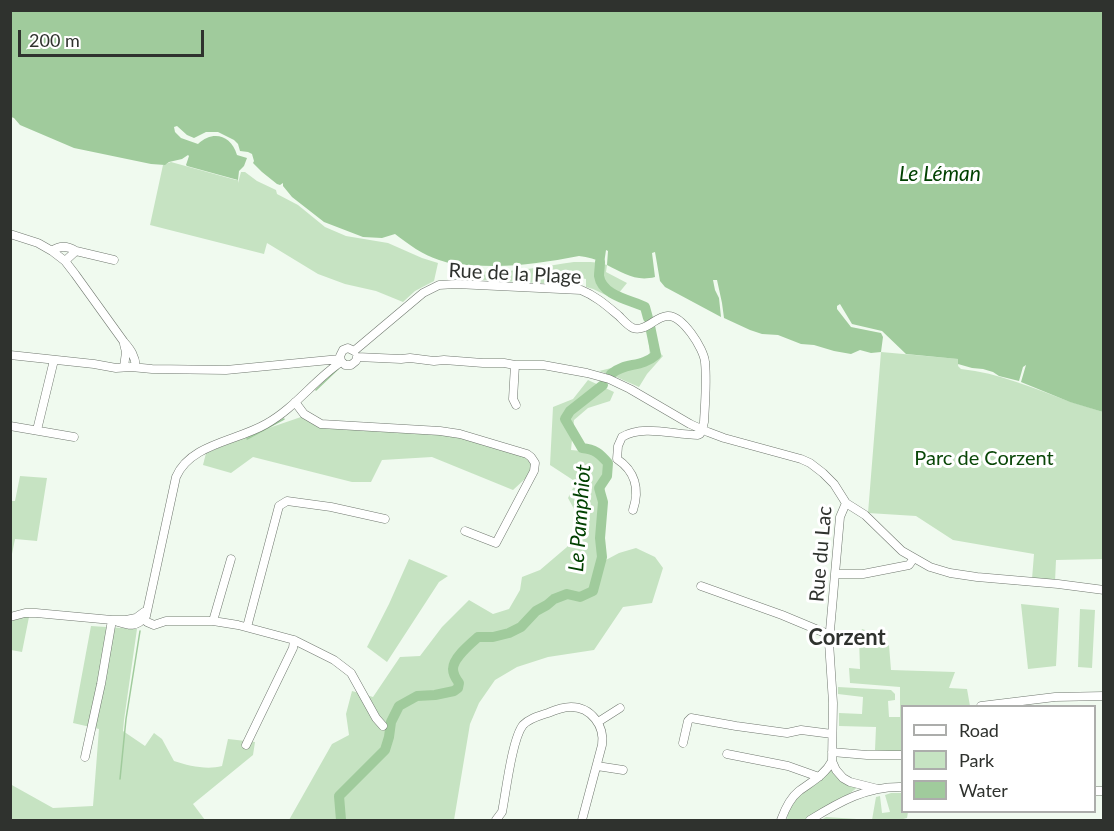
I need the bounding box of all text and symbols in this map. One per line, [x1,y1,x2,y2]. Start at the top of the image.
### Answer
scale bar [21,18,207,56]
text: 200 m [29,29,80,51]
water label: Le Léman [899,161,981,187]
street label: Rue de la Plage [448,259,582,289]
park label: Parc de Corzent [914,447,1054,471]
water label: Le Pamphiot [564,463,596,573]
street label: Rue du Lac [805,505,837,603]
district label: Corzent [808,625,886,651]
legend [901,705,1096,813]
text: Road [959,719,999,741]
text: Park [959,749,994,771]
text: Water [959,779,1008,801]

